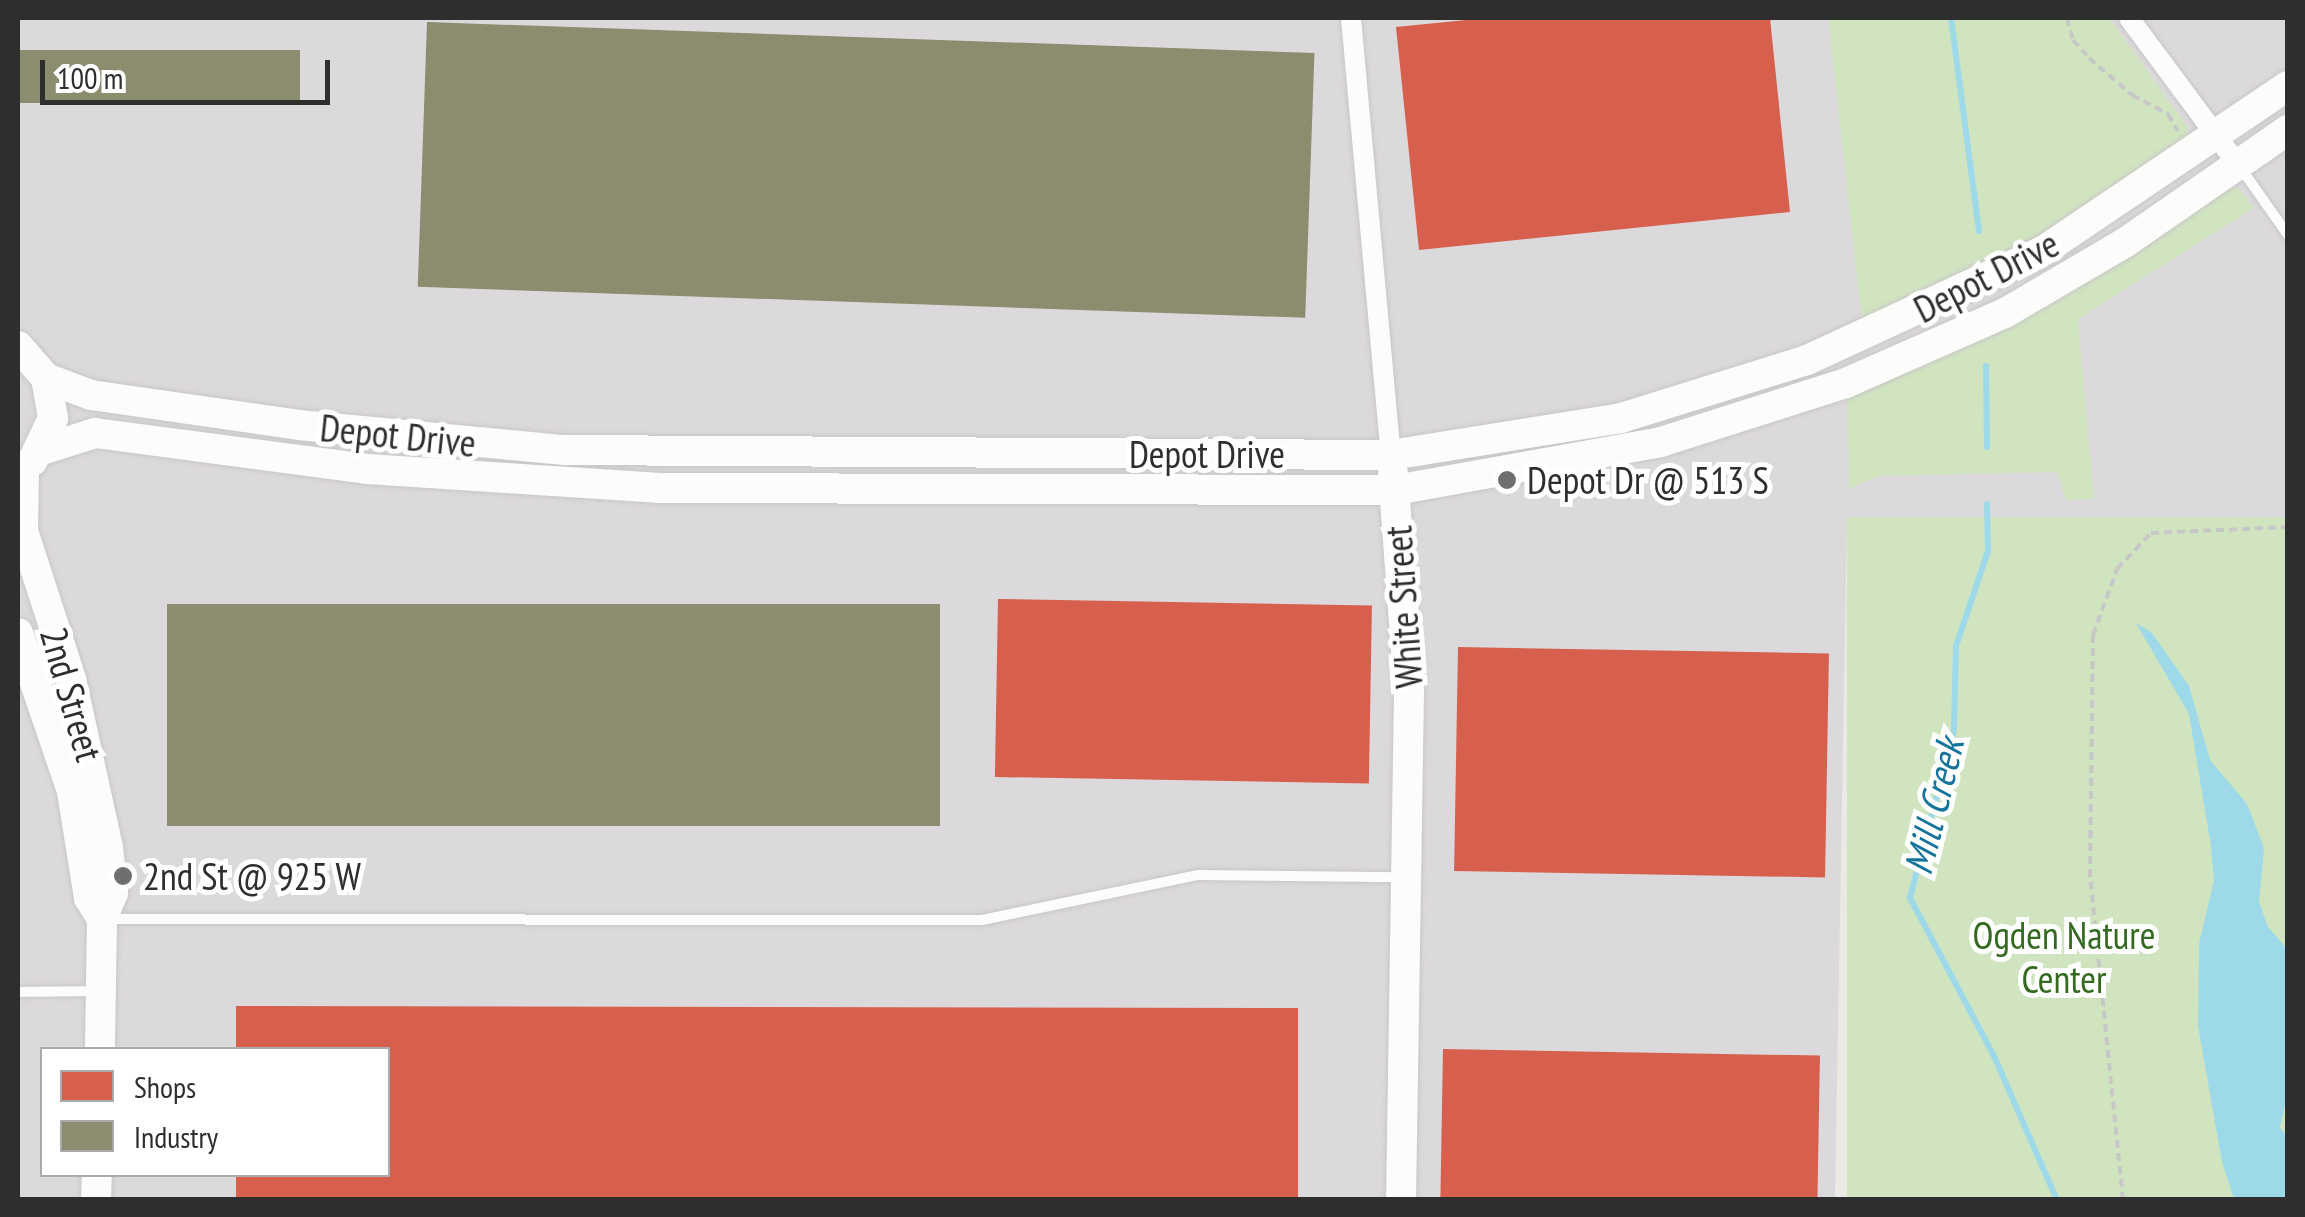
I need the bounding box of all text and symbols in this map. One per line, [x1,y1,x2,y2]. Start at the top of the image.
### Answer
scale bar [45,40,335,102]
text: 100 m [57,58,123,97]
street label: Depot Drive [1906,220,2066,332]
street label: Depot Drive [318,404,478,466]
street label: Depot Drive [1129,431,1285,477]
place label: Depot Dr @ 513 S [1527,457,1769,503]
marker: Depot Dr @ 513 S [1496,469,1518,491]
street label: White Street [1375,524,1431,690]
street label: 2nd Street [31,622,113,766]
water label: Mill Creek [1893,733,1973,879]
place label: 2nd St @ 925 W [143,853,362,899]
marker: 2nd St @ 925 W [112,865,134,887]
park label: Ogden Nature Center [1973,912,2155,1002]
legend [40,1047,390,1177]
text: Shops [134,1067,196,1106]
text: Industry [134,1117,218,1156]

